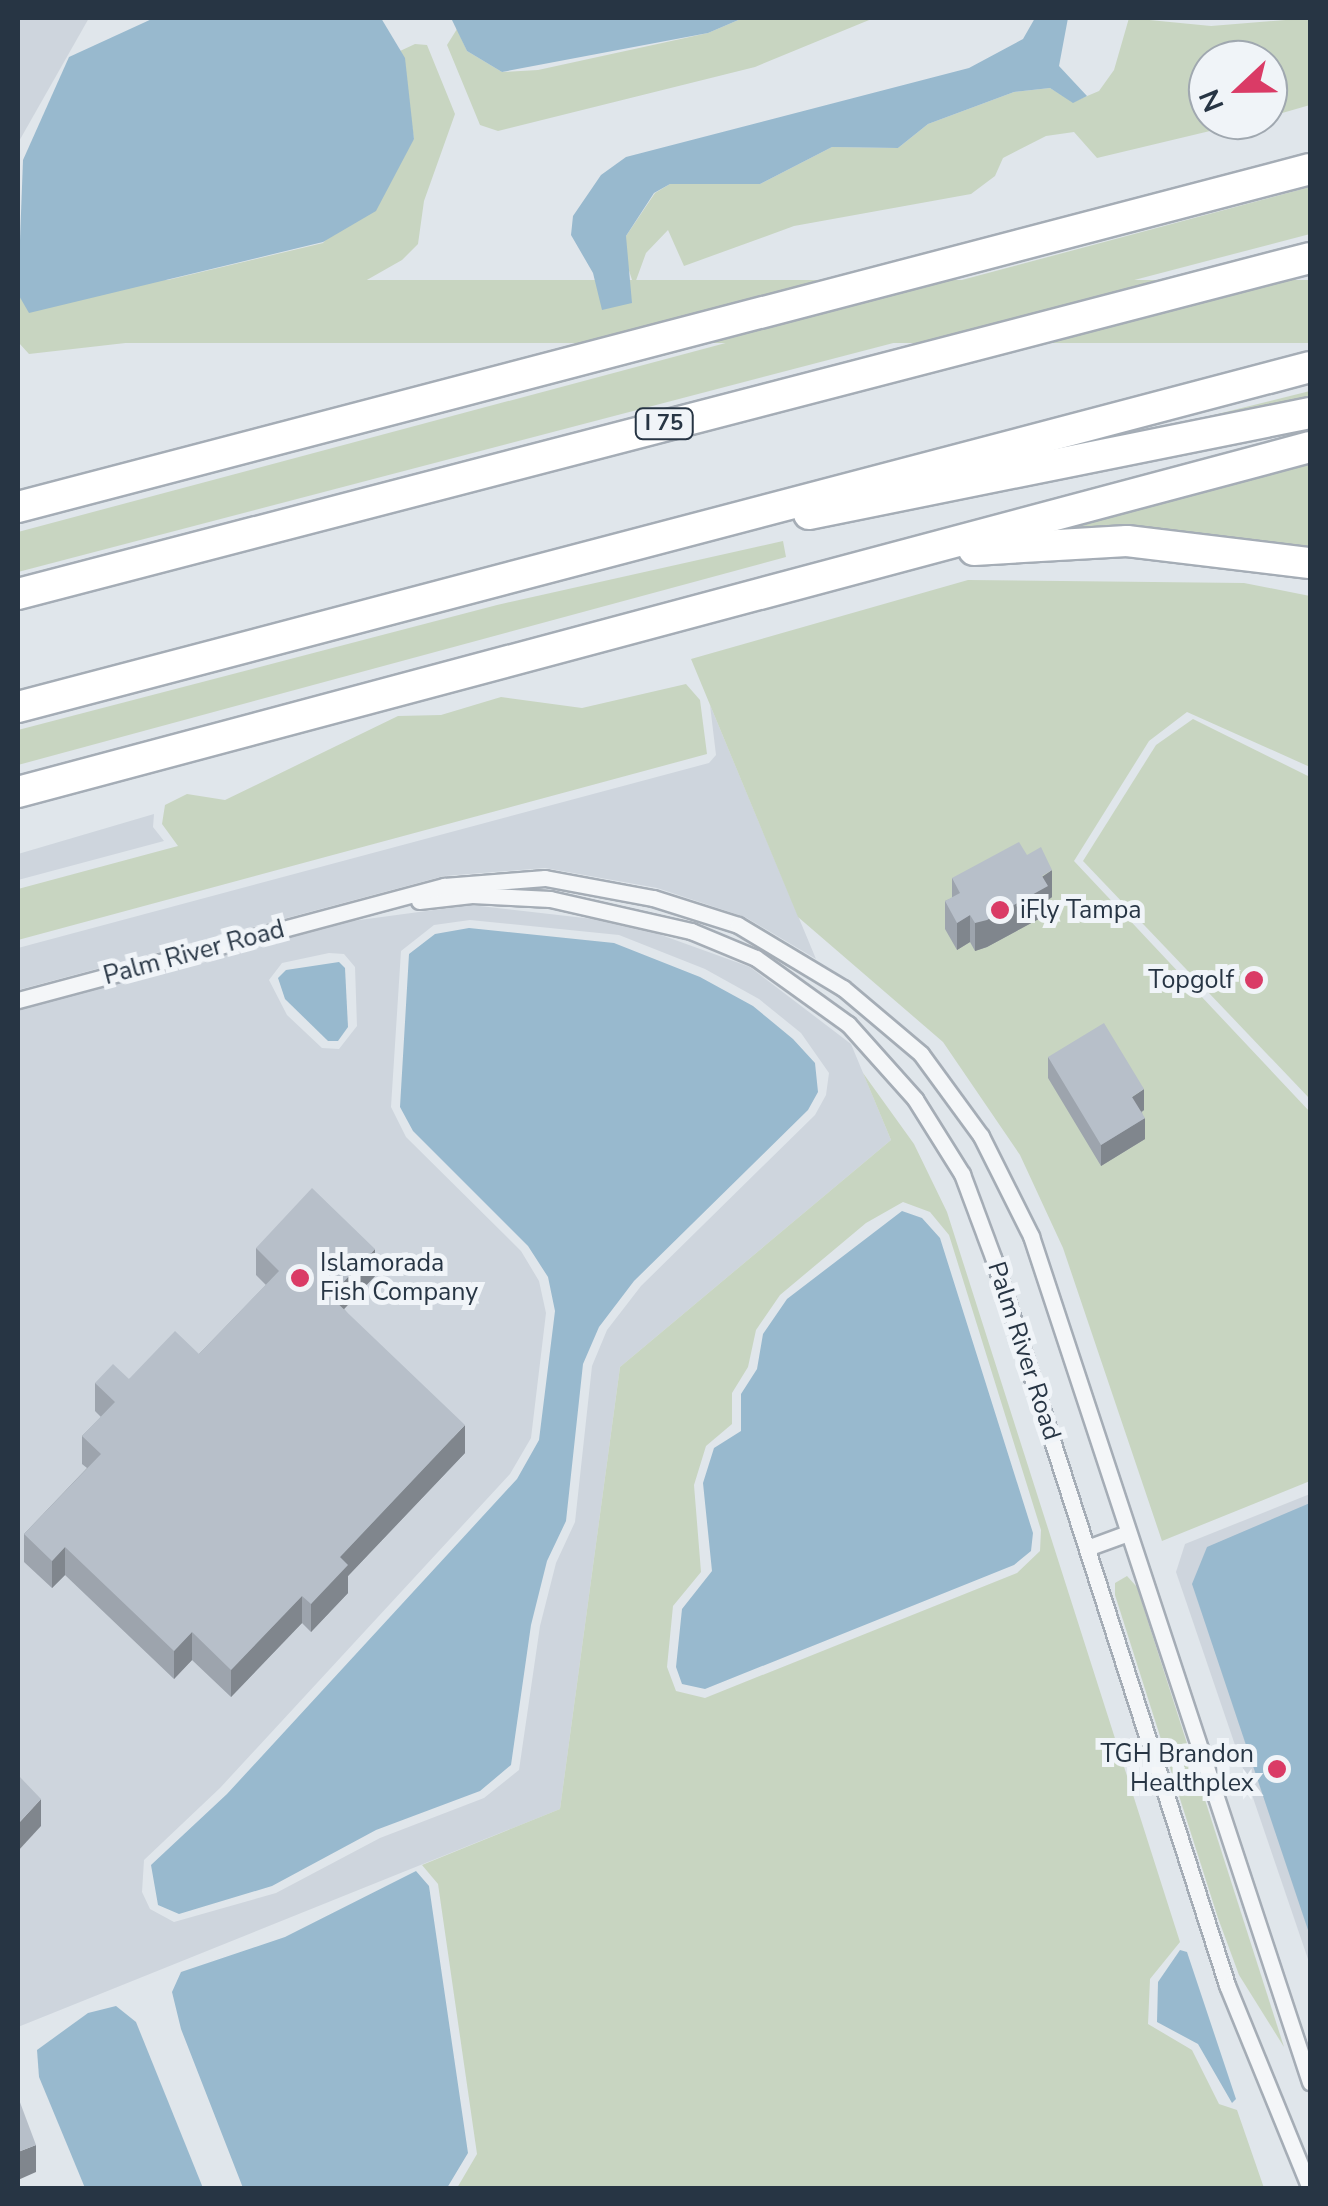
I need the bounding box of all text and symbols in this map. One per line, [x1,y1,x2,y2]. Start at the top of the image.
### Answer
north arrow [1188,40,1288,140]
text: N [1191,84,1234,117]
road number: I 75 [634,407,694,441]
place label: iFly Tampa [1020,895,1142,925]
marker: iFly Tampa [989,899,1011,921]
street label: Palm River Road [100,914,288,992]
place label: Topgolf [1148,965,1234,995]
marker: Topgolf [1243,969,1265,991]
place label: Islamorada Fish Company [320,1249,478,1308]
street label: Palm River Road [981,1258,1067,1444]
marker: Islamorada Fish Company [289,1267,311,1289]
place label: TGH Brandon Healthplex [1101,1740,1254,1799]
marker: TGH Brandon Healthplex [1264,1756,1290,1782]

